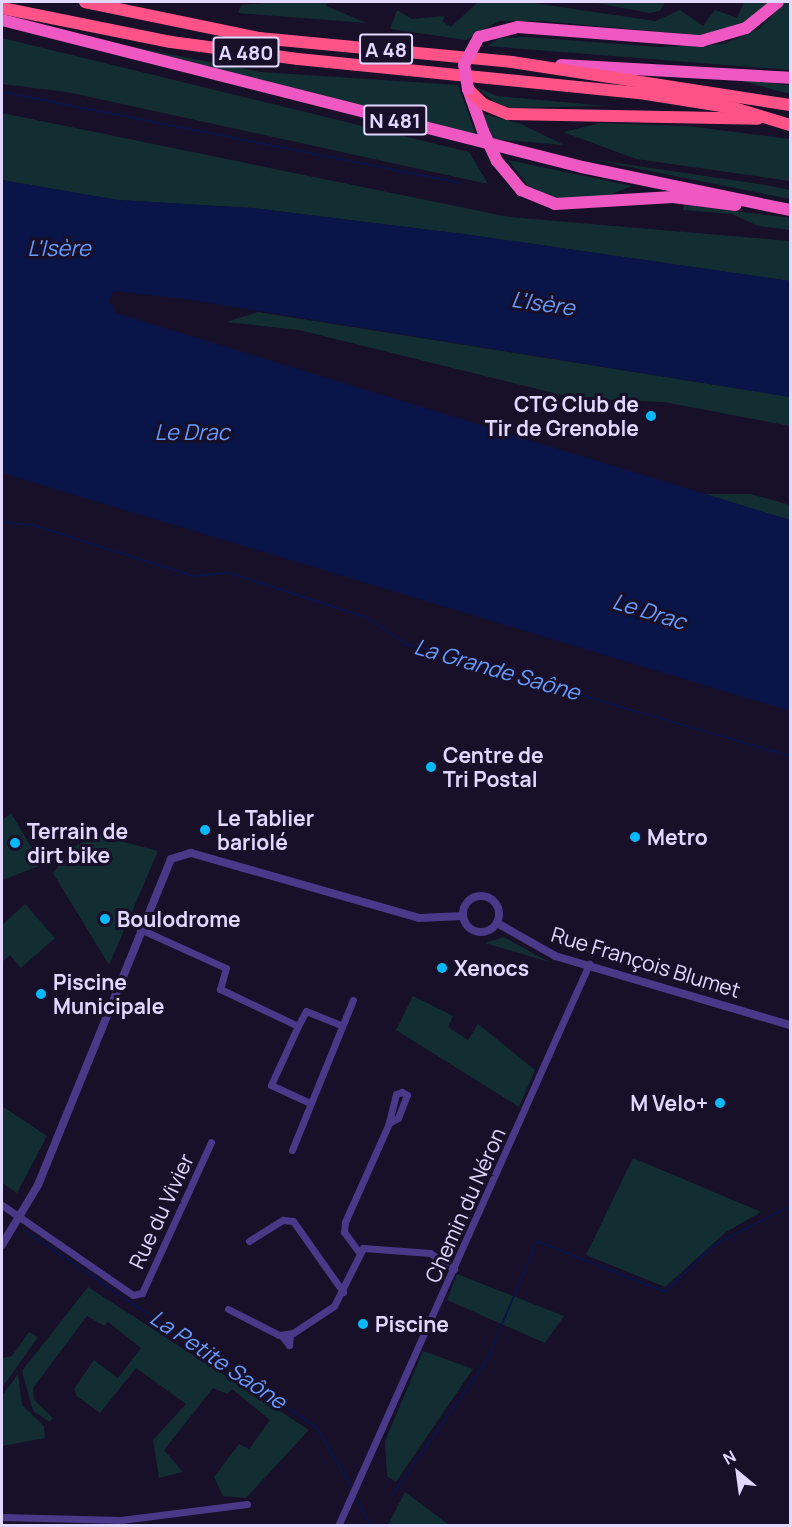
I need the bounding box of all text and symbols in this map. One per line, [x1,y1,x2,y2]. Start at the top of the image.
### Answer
road number: A 48 [359,32,413,66]
road number: A 480 [212,35,280,69]
road number: N 481 [362,103,428,137]
water label: L'Isère [27,236,91,262]
water label: L'Isère [510,287,576,321]
place label: CTG Club de Tir de Grenoble [485,391,639,441]
marker: CTG Club de Tir de Grenoble [644,409,658,423]
water label: Le Drac [154,420,230,446]
water label: Le Drac [609,588,689,636]
water label: La Grande Saône [411,634,583,706]
place label: Centre de Tri Postal [443,742,544,792]
marker: Centre de Tri Postal [424,760,438,774]
place label: Le Tablier bariolé [217,805,314,855]
place label: Terrain de dirt bike [27,818,128,868]
marker: Le Tablier bariolé [198,823,212,837]
place label: Metro [647,824,708,850]
marker: Metro [628,830,642,844]
marker: Terrain de dirt bike [8,836,22,850]
place label: Boulodrome [117,906,241,932]
marker: Boulodrome [98,912,112,926]
street label: Rue François Blumet [548,921,744,1003]
place label: Xenocs [454,955,529,981]
marker: Xenocs [435,961,449,975]
place label: Piscine Municipale [53,969,164,1019]
marker: Piscine Municipale [34,987,48,1001]
place label: M Velo+ [630,1090,708,1116]
marker: M Velo+ [713,1096,727,1110]
street label: Chemin du Néron [420,1124,510,1286]
street label: Rue du Vivier [123,1150,199,1272]
water label: La Petite Saône [145,1305,291,1415]
place label: Piscine [375,1311,449,1337]
marker: Piscine [356,1317,370,1331]
north arrow [708,1443,768,1503]
text: N [719,1445,740,1470]

